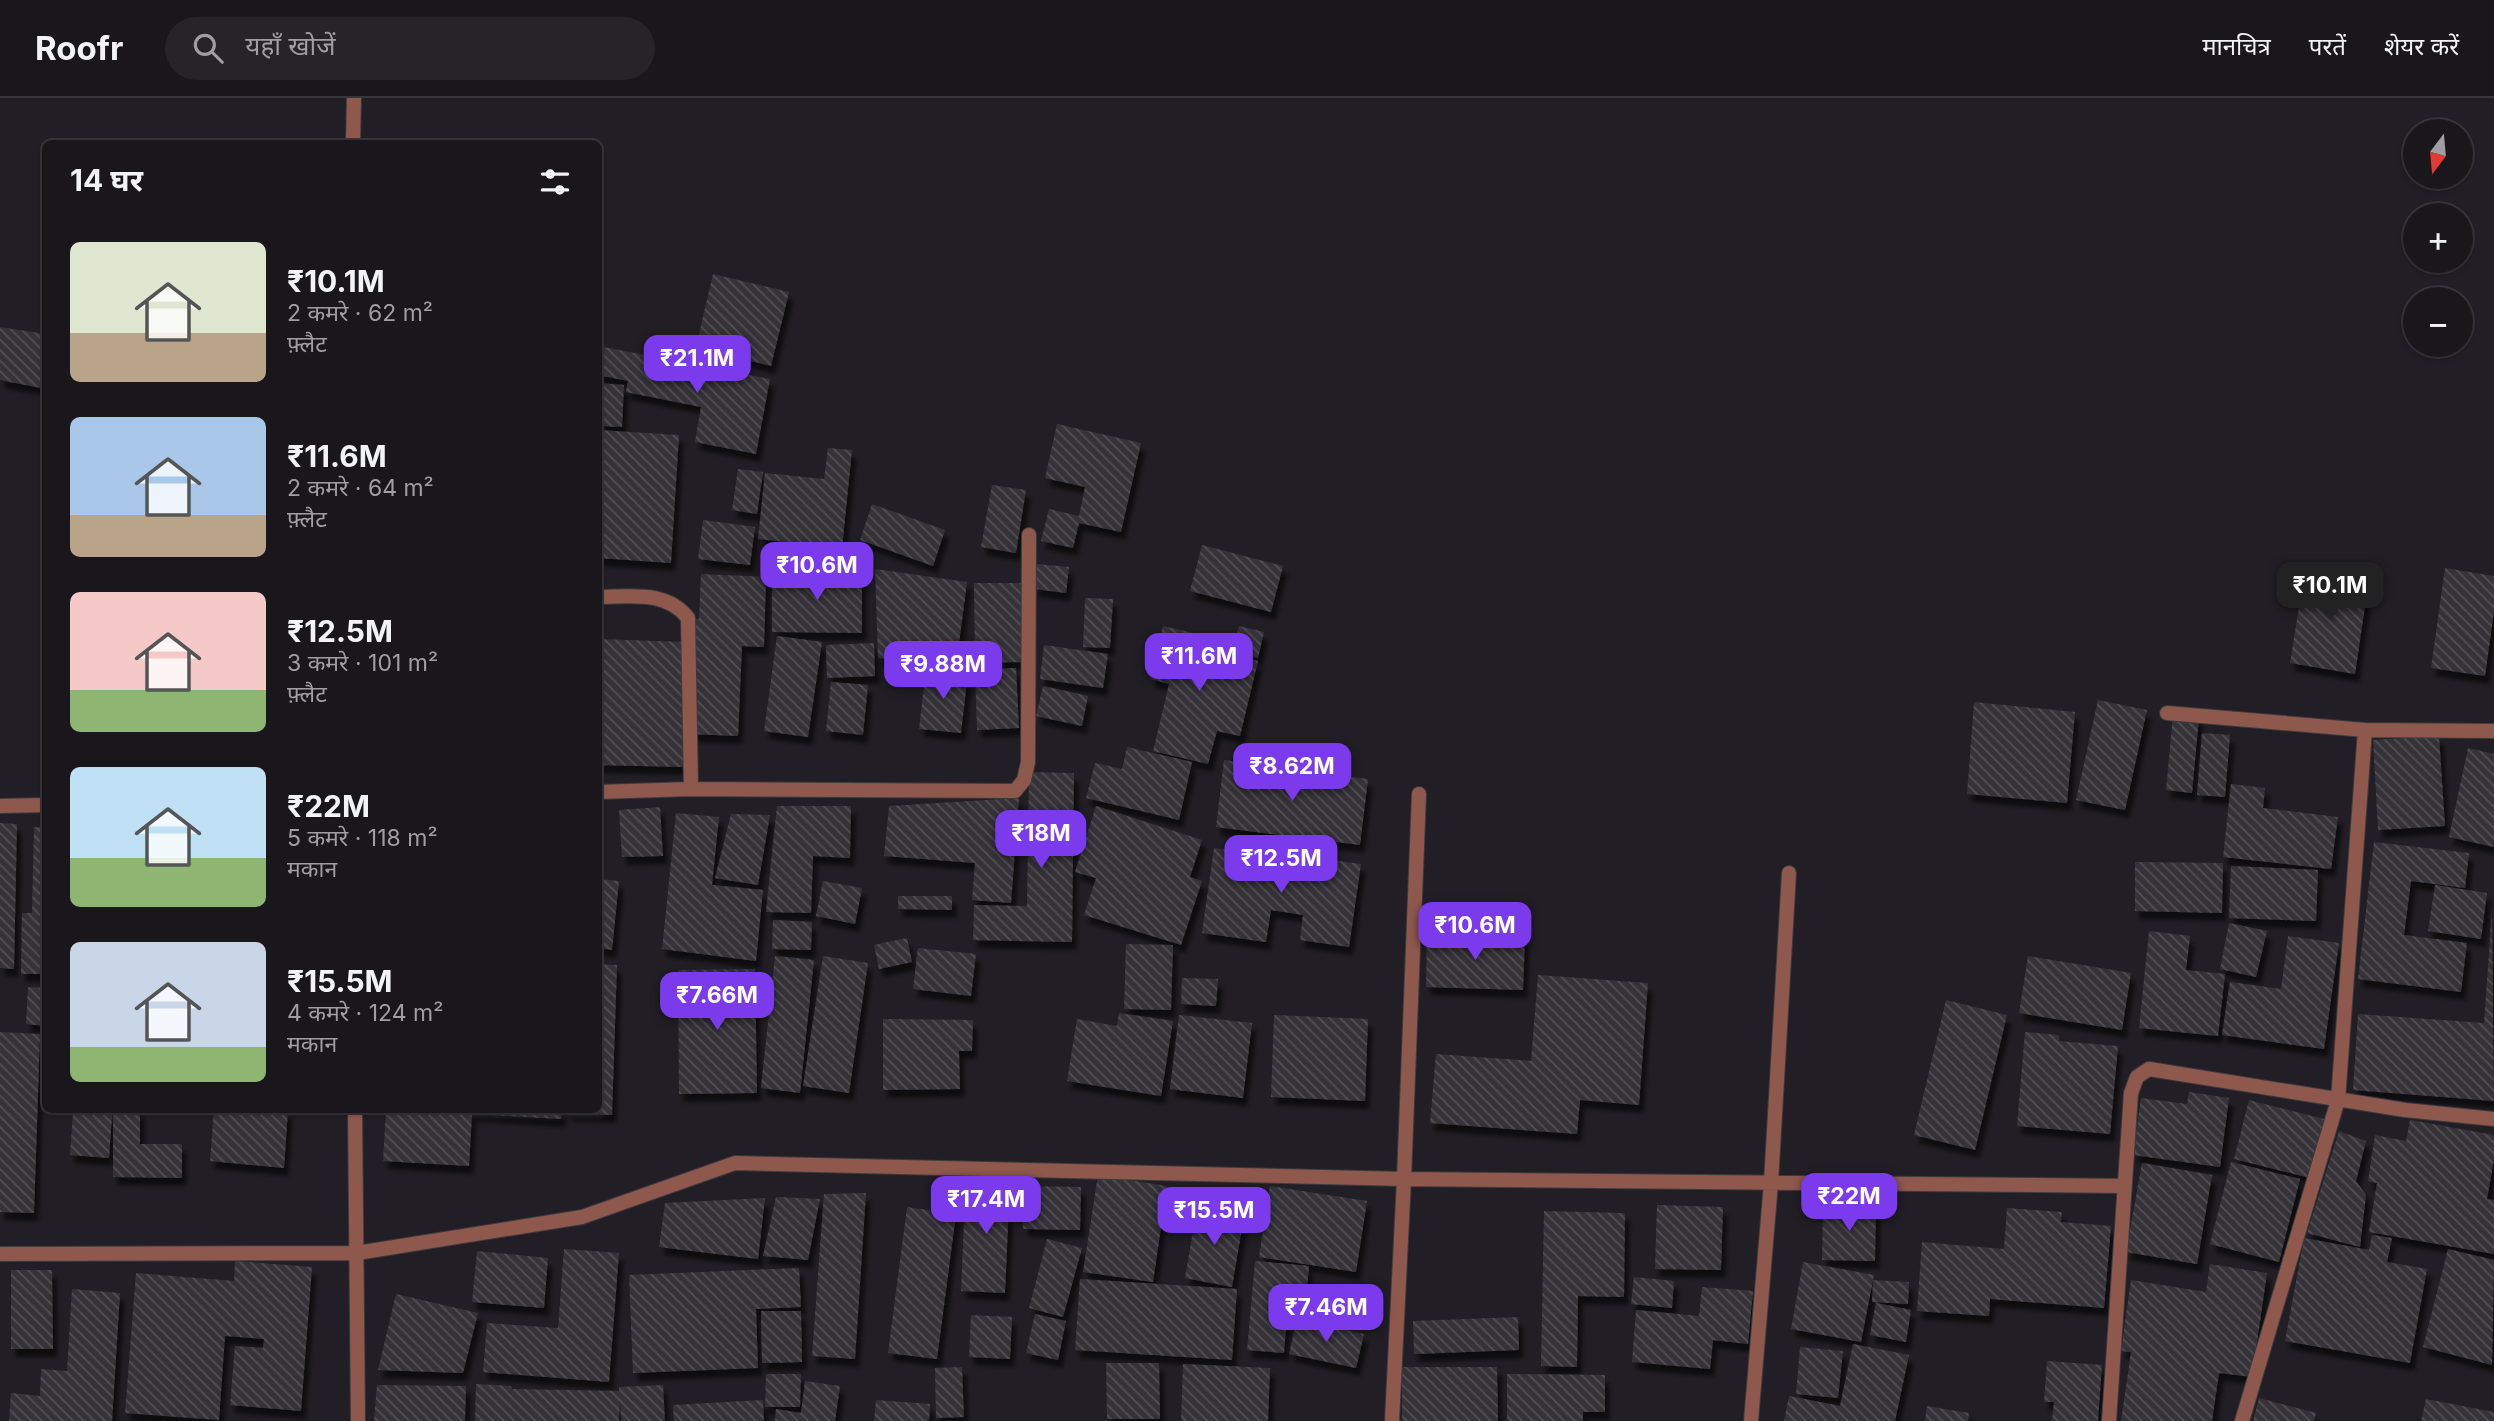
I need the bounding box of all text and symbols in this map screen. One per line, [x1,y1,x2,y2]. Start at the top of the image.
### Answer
search box [165,17,655,80]
text: Roofr [35,28,123,68]
icon: search [189,29,227,67]
text: यहाँ खोजें [245,30,336,61]
text: मानचित्र [2202,32,2271,61]
text: परतें [2309,32,2346,61]
text: शेयर करें [2384,32,2459,61]
north arrow [2403,119,2473,189]
map controls [2403,119,2473,357]
text: 14 घर [70,162,143,198]
icon: filters [536,163,574,201]
button: + [2403,203,2473,273]
text: ₹10.1M [287,263,385,299]
icon: home [126,270,210,354]
button: − [2403,287,2473,357]
text: 2 कमरे · 62 m² [287,299,433,327]
text: फ़्लैट [287,330,327,358]
pin: ₹21.1M [640,336,754,395]
text: ₹21.1M [660,344,734,372]
text: ₹11.6M [287,438,387,474]
icon: home [126,445,210,529]
text: 2 कमरे · 64 m² [287,474,434,502]
text: फ़्लैट [287,505,327,533]
pin: ₹10.6M [760,542,874,602]
text: ₹10.6M [776,551,858,579]
pin: ₹10.1M [2273,562,2387,622]
text: ₹10.1M [2293,571,2367,599]
text: ₹12.5M [287,613,393,649]
icon: home [126,620,210,704]
pin: ₹11.6M [1142,634,1256,693]
pin: ₹9.88M [886,642,1000,701]
text: ₹11.6M [1161,642,1237,670]
text: 3 कमरे · 101 m² [287,649,438,677]
text: ₹9.88M [900,650,986,678]
text: फ़्लैट [287,680,327,708]
pin: ₹8.62M [1235,744,1349,803]
text: ₹8.62M [1249,752,1335,780]
text: ₹22M [287,788,370,824]
icon: home [126,795,210,879]
pin: ₹18M [1000,810,1082,870]
text: ₹18M [1011,819,1071,847]
text: 5 कमरे · 118 m² [287,824,438,852]
pin: ₹12.5M [1224,836,1338,895]
text: ₹12.5M [1240,844,1322,872]
text: मकान [287,855,337,883]
pin: ₹10.6M [1418,902,1532,962]
text: ₹10.6M [1434,911,1516,939]
text: ₹15.5M [287,963,393,999]
icon: home [126,970,210,1054]
pin: ₹7.66M [660,972,774,1032]
text: ₹7.66M [676,981,758,1009]
text: 4 कमरे · 124 m² [287,999,443,1027]
text: मकान [287,1030,337,1058]
pin: ₹22M [1808,1174,1890,1233]
pin: ₹17.4M [929,1176,1043,1236]
text: ₹22M [1817,1182,1881,1210]
text: ₹17.4M [947,1185,1025,1213]
pin: ₹15.5M [1157,1188,1271,1247]
text: ₹15.5M [1174,1196,1254,1224]
pin: ₹7.46M [1269,1284,1383,1344]
text: ₹7.46M [1284,1293,1368,1321]

